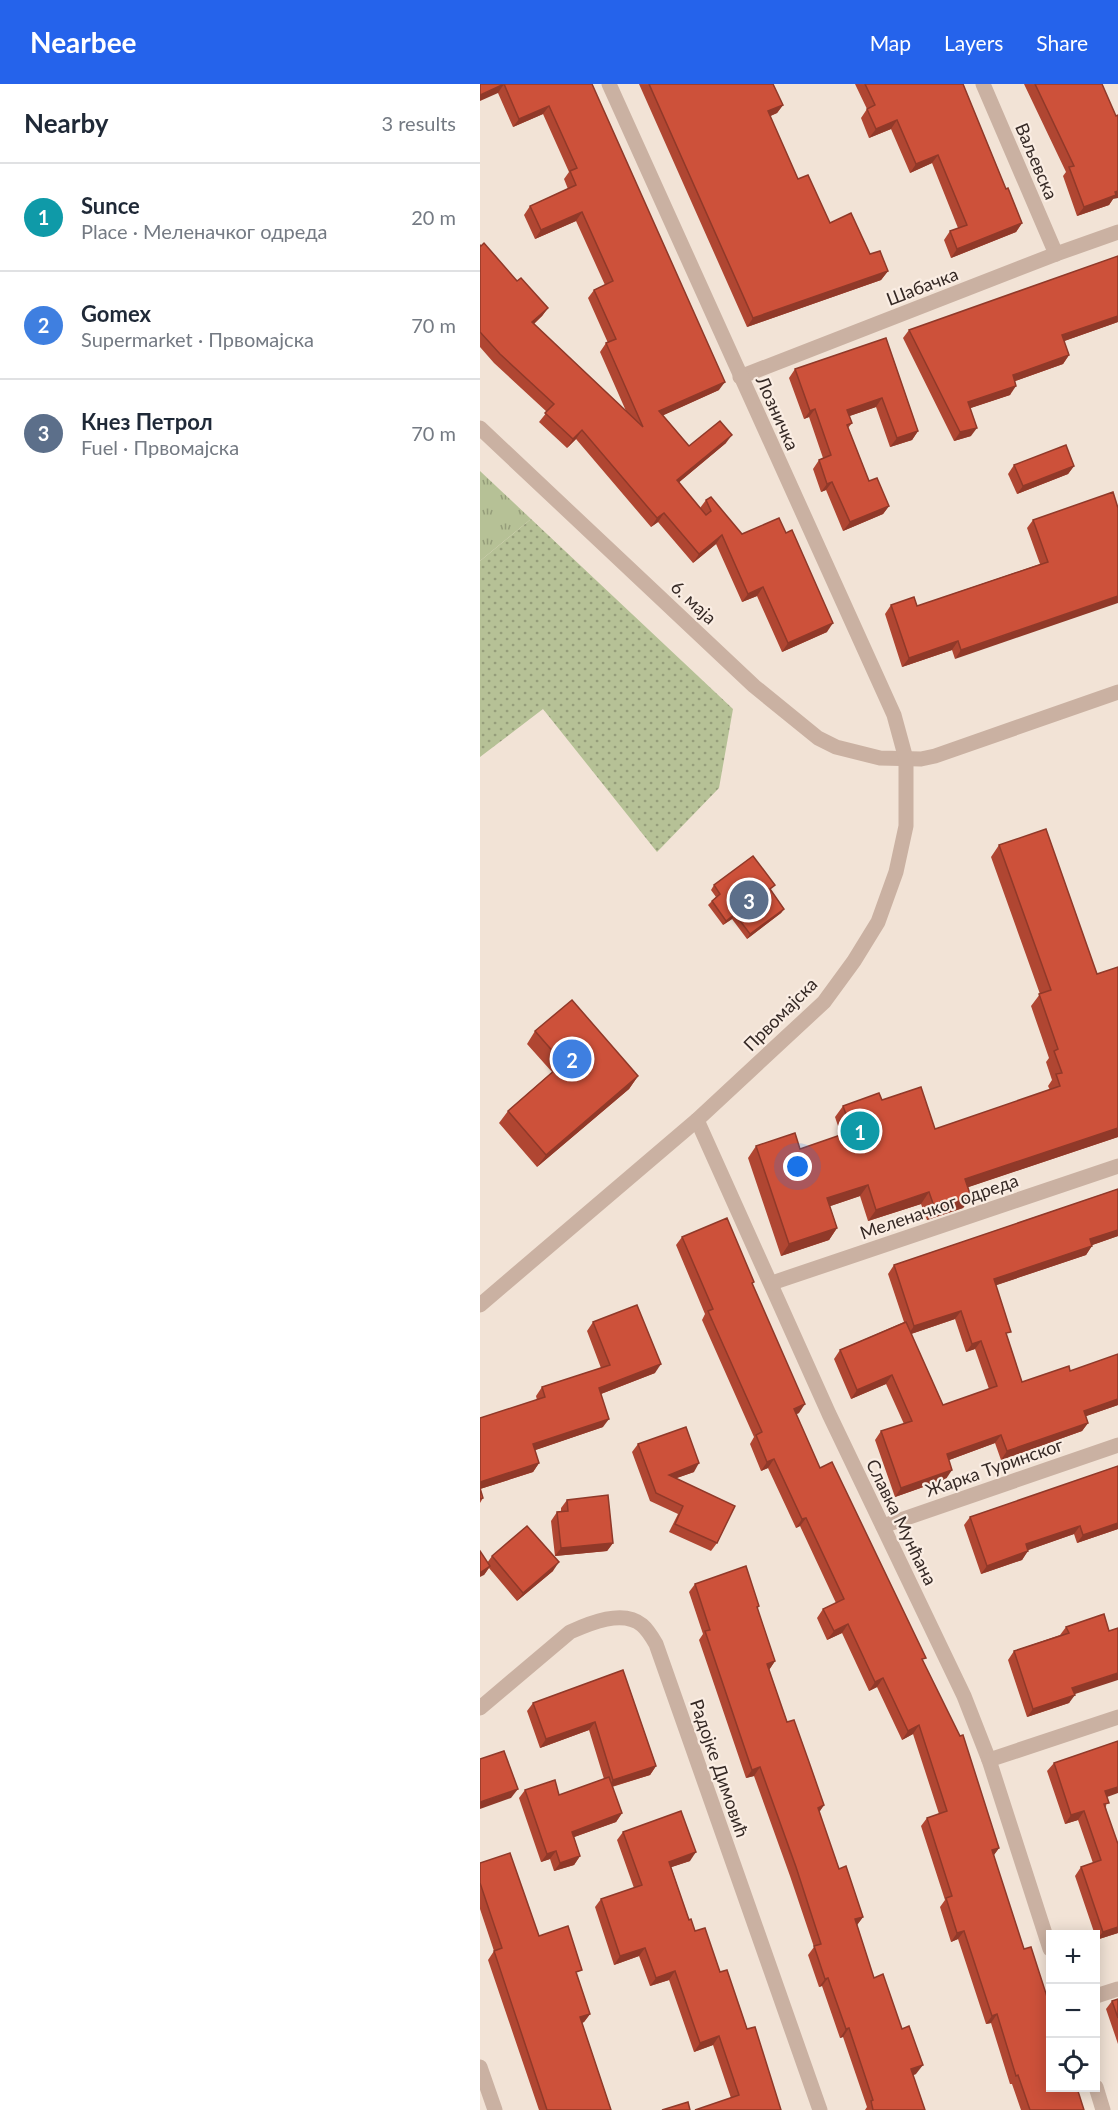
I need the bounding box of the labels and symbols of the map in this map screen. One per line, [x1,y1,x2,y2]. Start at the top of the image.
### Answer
street label: Ваљевска [1011,120,1063,202]
street label: Шабачка [883,262,961,310]
street label: Лозничка [751,372,804,454]
street label: 6. маја [667,575,721,629]
pin: 3 [730,878,768,922]
street label: Првомајска [739,973,821,1055]
pin: 2 [552,1036,592,1082]
pin: 1 [840,1108,880,1154]
your location [783,1152,812,1181]
street label: Меленачког одреда [857,1169,1021,1243]
street label: Жарка Туринског [922,1433,1066,1501]
street label: Славка Мунћана [862,1455,942,1589]
street label: Радојке Димовић [686,1696,754,1840]

